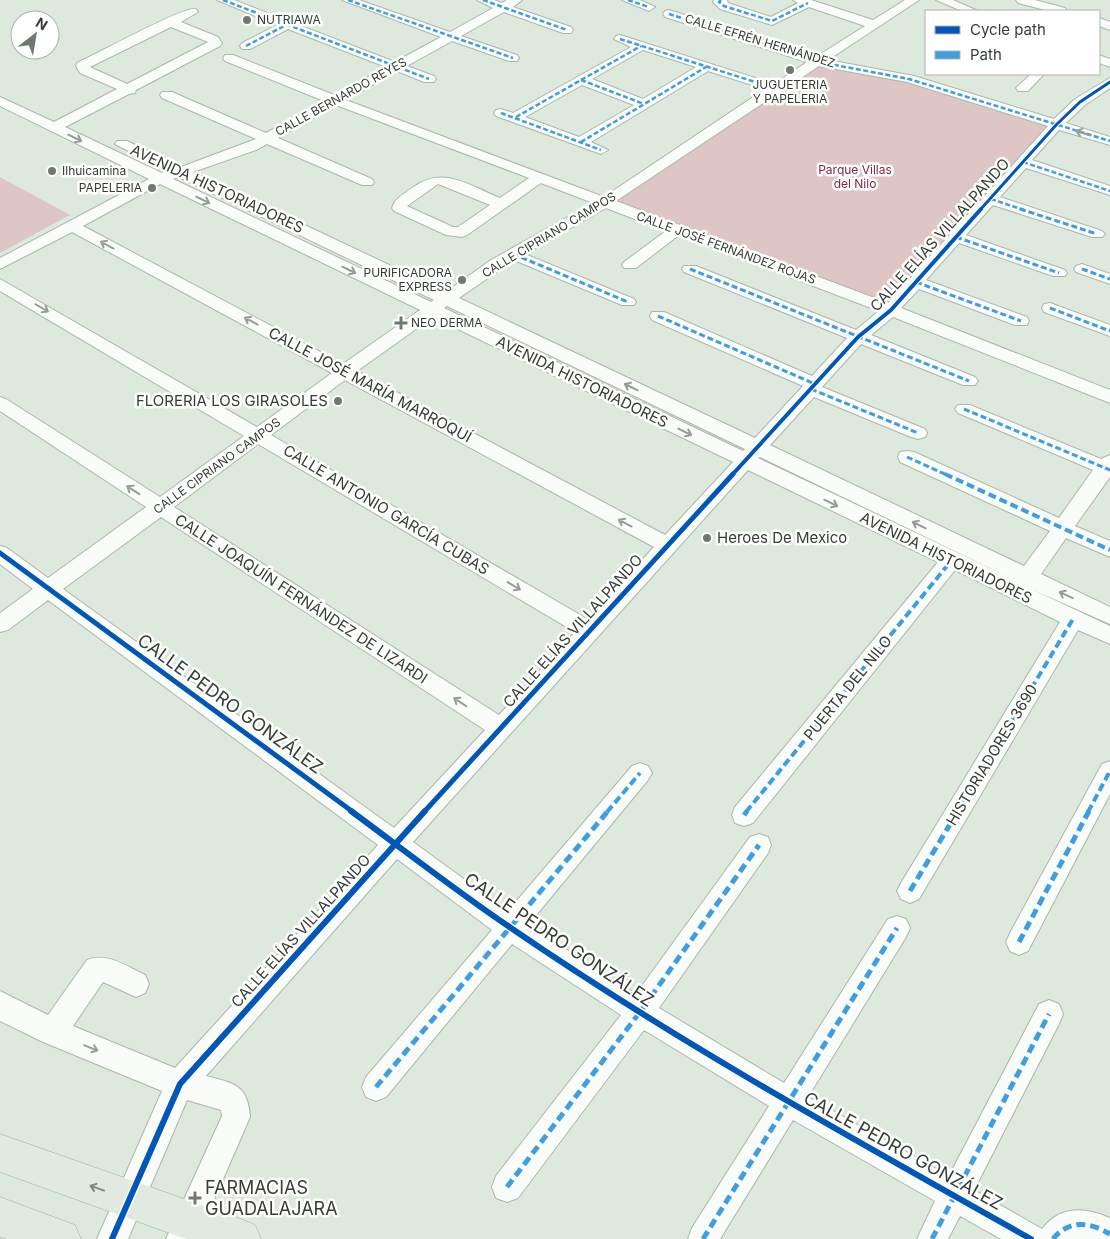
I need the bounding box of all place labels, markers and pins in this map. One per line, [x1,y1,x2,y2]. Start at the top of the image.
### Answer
place label: NUTRIAWA [257,12,321,27]
marker: NUTRIAWA [241,14,253,26]
marker: JUGUETERIA Y PAPELERIA [784,64,796,76]
place label: JUGUETERIA Y PAPELERIA [752,77,828,106]
place label: Ilhuicamina [62,163,126,178]
marker: Ilhuicamina [46,165,58,177]
place label: PAPELERIA [79,180,142,195]
marker: PAPELERIA [146,182,158,194]
place label: PURIFICADORA EXPRESS [364,265,452,294]
marker: PURIFICADORA EXPRESS [456,274,468,286]
place label: NEO DERMA [411,315,483,330]
marker: NEO DERMA [395,317,407,329]
place label: FLORERIA LOS GIRASOLES [136,391,328,410]
marker: FLORERIA LOS GIRASOLES [332,395,344,407]
place label: Heroes De Mexico [717,528,847,547]
marker: Heroes De Mexico [701,532,713,544]
place label: FARMACIAS GUADALAJARA [205,1177,338,1219]
marker: FARMACIAS GUADALAJARA [189,1192,201,1204]

